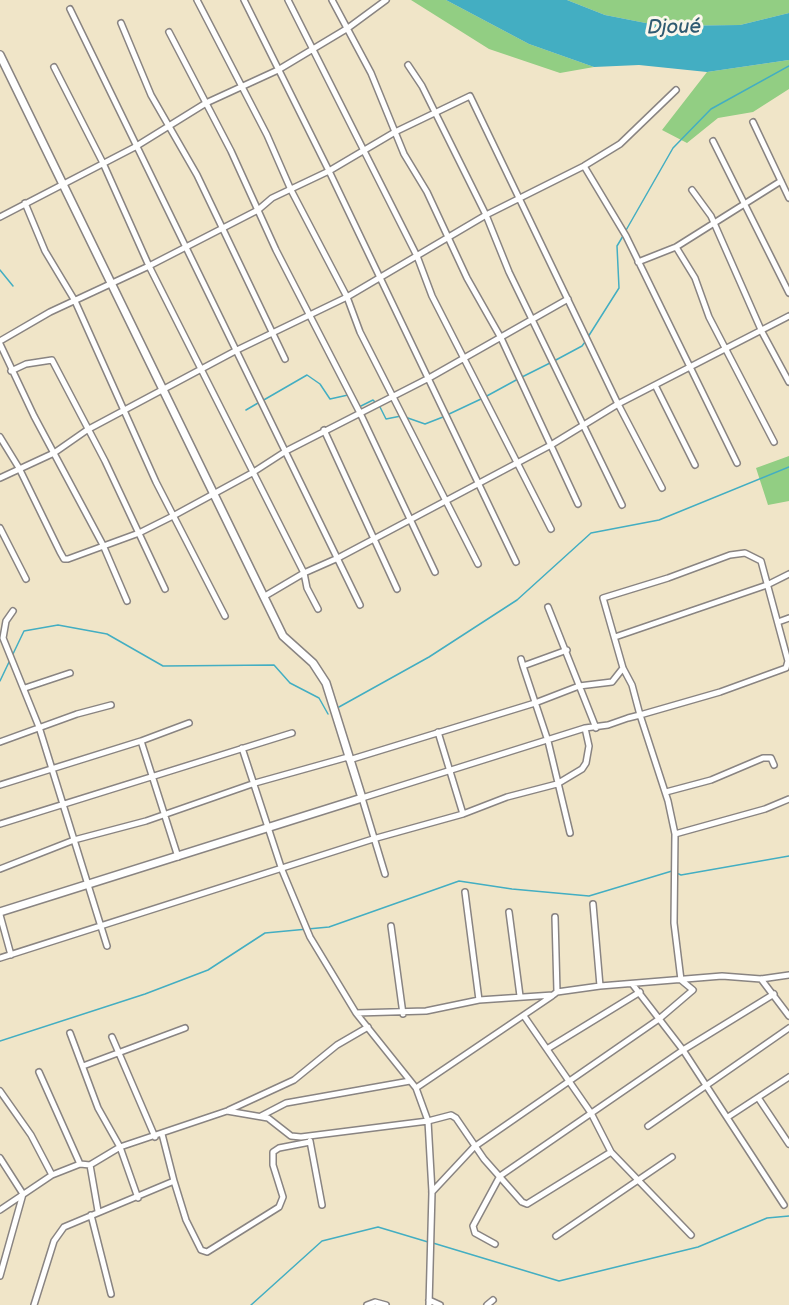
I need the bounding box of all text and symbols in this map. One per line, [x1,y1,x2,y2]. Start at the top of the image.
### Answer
water label: Djoué [647,16,701,40]

